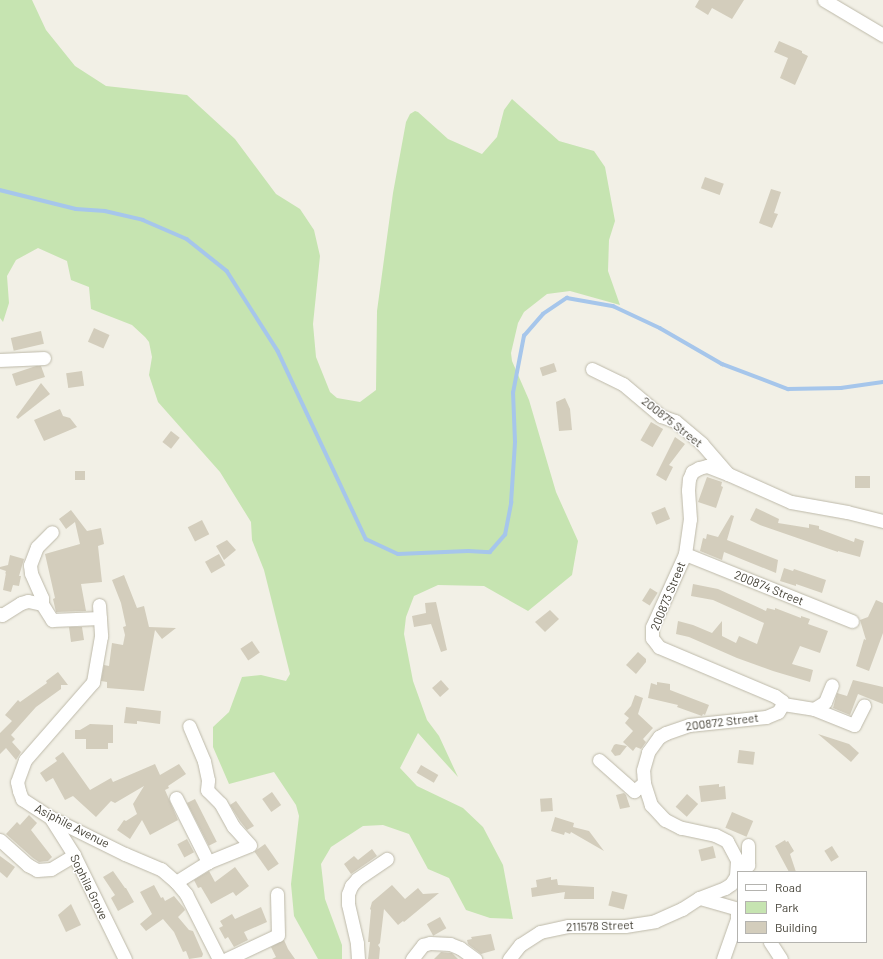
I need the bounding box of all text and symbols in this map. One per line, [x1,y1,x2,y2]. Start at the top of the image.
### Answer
street label: 200875 Street [639,394,705,450]
street label: 200873 Street [648,559,688,633]
street label: 200874 Street [732,568,806,608]
street label: 200872 Street [685,710,759,734]
street label: Asiphile Avenue [32,801,112,851]
street label: Sophila Grove [67,852,111,922]
legend [737,871,867,943]
text: Road [775,880,802,894]
text: Park [775,900,799,914]
street label: 211578 Street [566,918,634,934]
text: Building [775,920,817,934]

